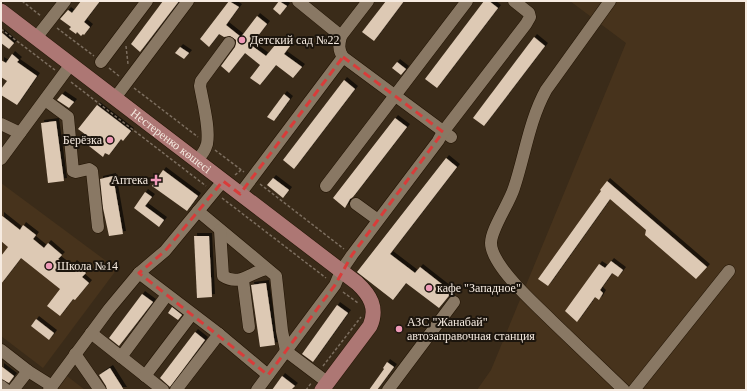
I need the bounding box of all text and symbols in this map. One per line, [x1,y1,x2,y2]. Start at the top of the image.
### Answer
place label: Детский сад №22 [250,33,339,47]
marker: Детский сад №22 [237,35,247,45]
street label: Нестеренко көшесі [128,106,215,177]
place label: Берёзка [63,133,103,147]
marker: Берёзка [105,135,115,145]
place label: Аптека [111,173,149,187]
marker: Аптека [151,175,161,185]
place label: Школа №14 [57,259,118,273]
marker: Школа №14 [44,261,54,271]
place label: кафе "Западное" [437,281,521,295]
marker: кафе "Западное" [424,283,434,293]
place label: АЗС "Жанабай" автозаправочная станция [407,315,535,343]
marker: АЗС "Жанабай" автозаправочная станция [394,324,404,334]

